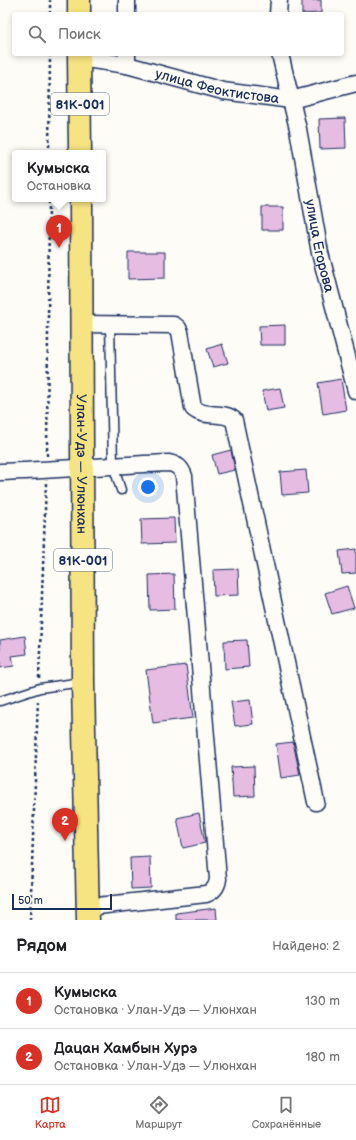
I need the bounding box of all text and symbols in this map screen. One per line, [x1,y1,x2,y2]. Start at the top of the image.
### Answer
search box [12,12,344,56]
icon: search [26,23,48,45]
text: Поиск [58,25,101,44]
street label: улица Феоктистова [153,65,281,107]
road number: 81К-001 [51,93,109,115]
popup [12,150,106,202]
text: Кумыска [27,159,89,178]
text: Остановка [27,178,91,194]
street label: улица Егорова [302,198,338,295]
pin: 1 [46,215,72,248]
street label: Улан-Удэ — Улюнхан [73,394,90,534]
your location [138,477,158,497]
road number: 81К-001 [54,549,112,571]
pin: 2 [52,808,78,841]
scale bar [12,892,112,911]
text: 50 m [18,894,43,907]
text: Рядом [16,936,67,956]
text: Найдено: 2 [272,938,340,954]
text: Кумыска [54,983,117,1002]
text: 1 [26,993,32,1009]
text: 130 m [305,993,340,1009]
text: Остановка · Улан-Удэ — Улюнхан [54,1002,257,1018]
text: Дацан Хамбын Хурэ [54,1039,197,1058]
text: 2 [25,1049,33,1065]
text: 180 m [305,1049,340,1065]
text: Остановка · Улан-Удэ — Улюнхан [54,1058,257,1074]
tab: Карта [35,1094,66,1131]
tab: Маршрут [135,1094,182,1131]
tab: Сохранённые [252,1094,321,1131]

